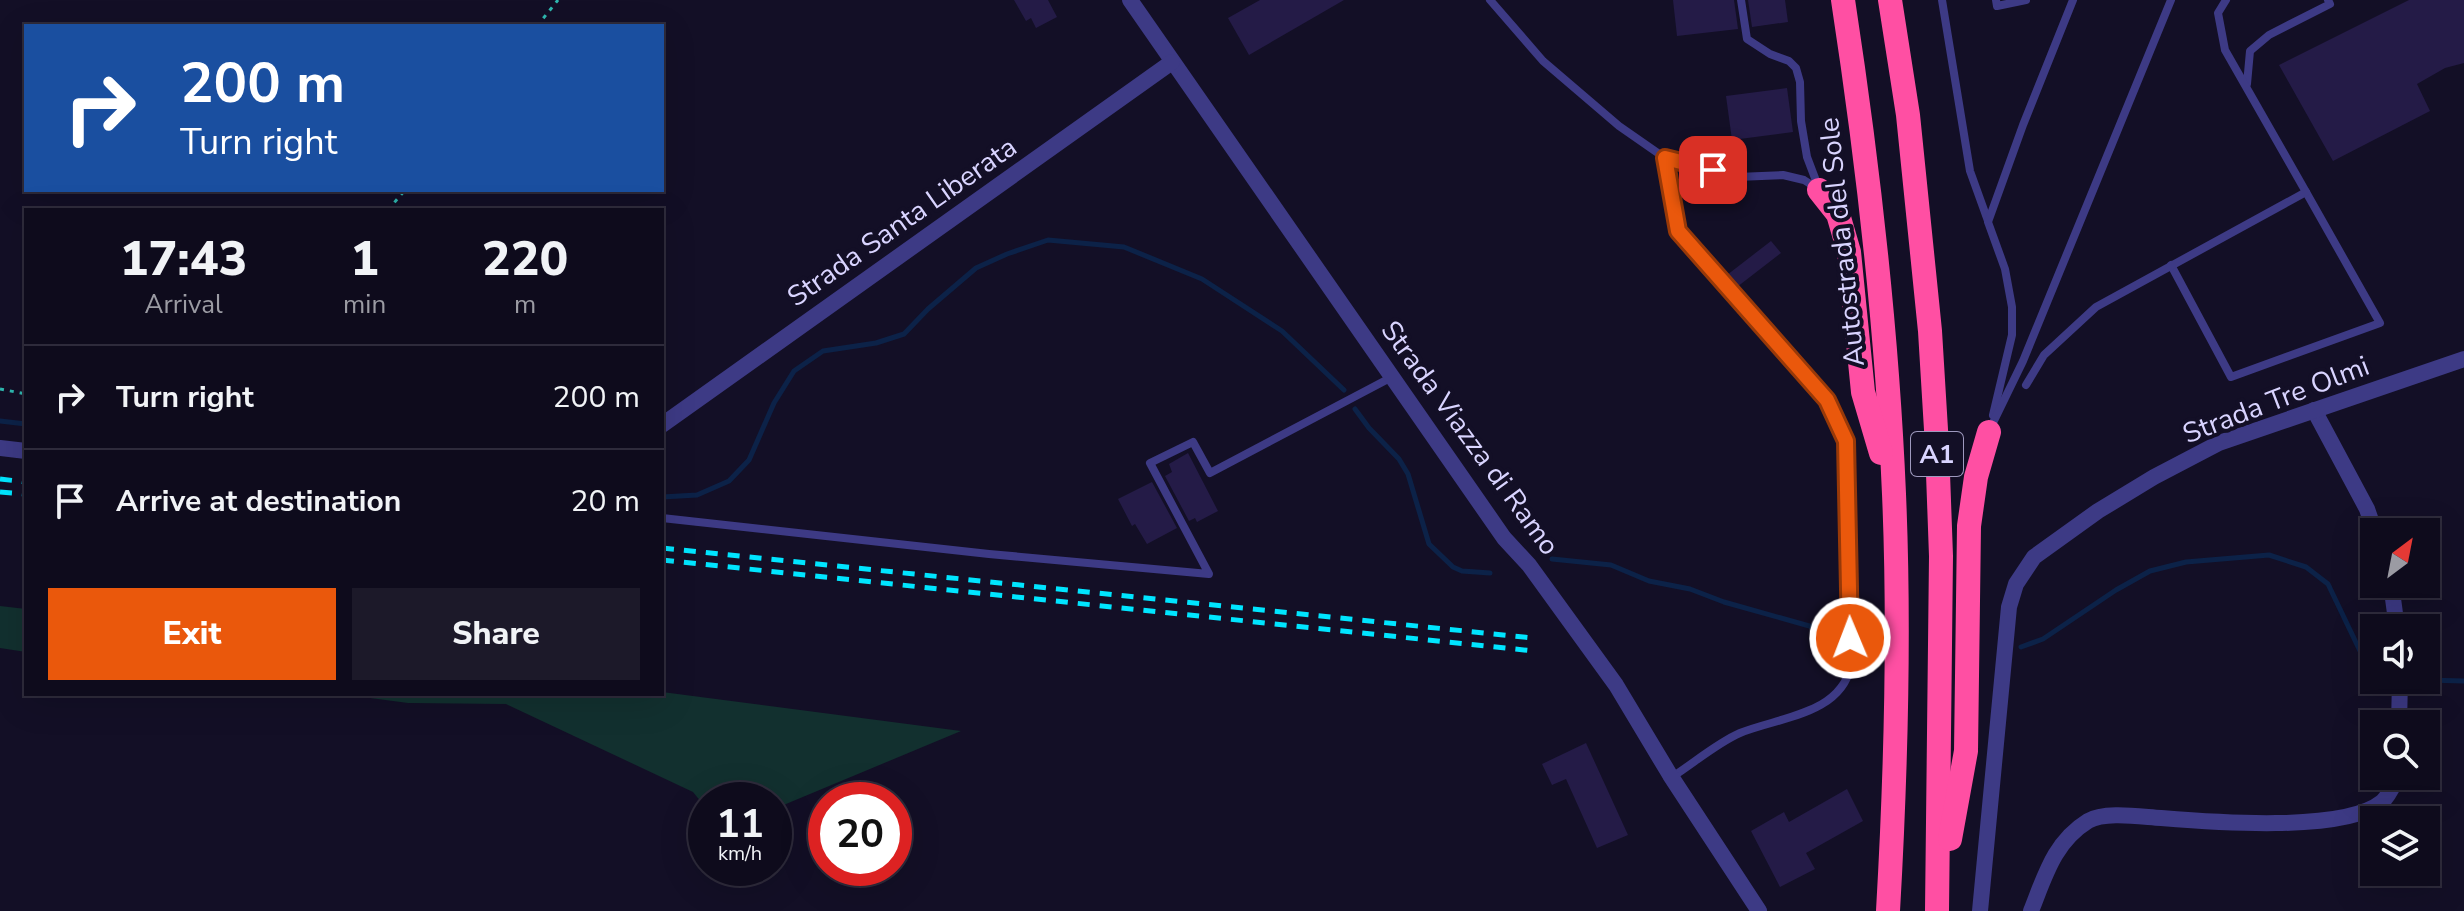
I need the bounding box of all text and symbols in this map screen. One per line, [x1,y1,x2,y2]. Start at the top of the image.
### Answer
text: 200 m [180,45,345,122]
icon: right [48,56,152,160]
street label: Autostrada del Sole [1810,116,1874,368]
text: Turn right [180,118,337,167]
street label: Strada Santa Liberata [780,128,1024,316]
pin [1679,136,1747,204]
icon: arrive [1691,148,1735,192]
text: 17:43 [120,226,247,292]
text: 1 [350,226,379,292]
text: 220 [482,226,568,292]
text: Arrival [144,287,223,322]
text: min [343,287,386,322]
text: m [514,287,536,322]
street label: Strada Viazza di Ramo [1372,313,1568,563]
street label: Strada Tre Olmi [2177,347,2375,453]
icon: right [48,375,92,419]
text: Turn right [116,377,254,418]
text: 200 m [553,377,640,418]
road number: A1 [1911,432,1963,476]
icon: arrive [48,479,92,523]
text: Arrive at destination [116,481,401,522]
text: 20 m [571,481,640,522]
north arrow [2360,518,2440,598]
map controls [2360,518,2440,886]
button: Exit [48,588,336,680]
button: Share [352,588,640,680]
position arrow [1808,596,1892,680]
button: sound [2360,614,2440,694]
button: search [2360,710,2440,790]
speed limit sign: 20 [808,782,912,886]
text: 11 [716,797,764,851]
button: layers [2360,806,2440,886]
text: km/h [718,840,762,867]

